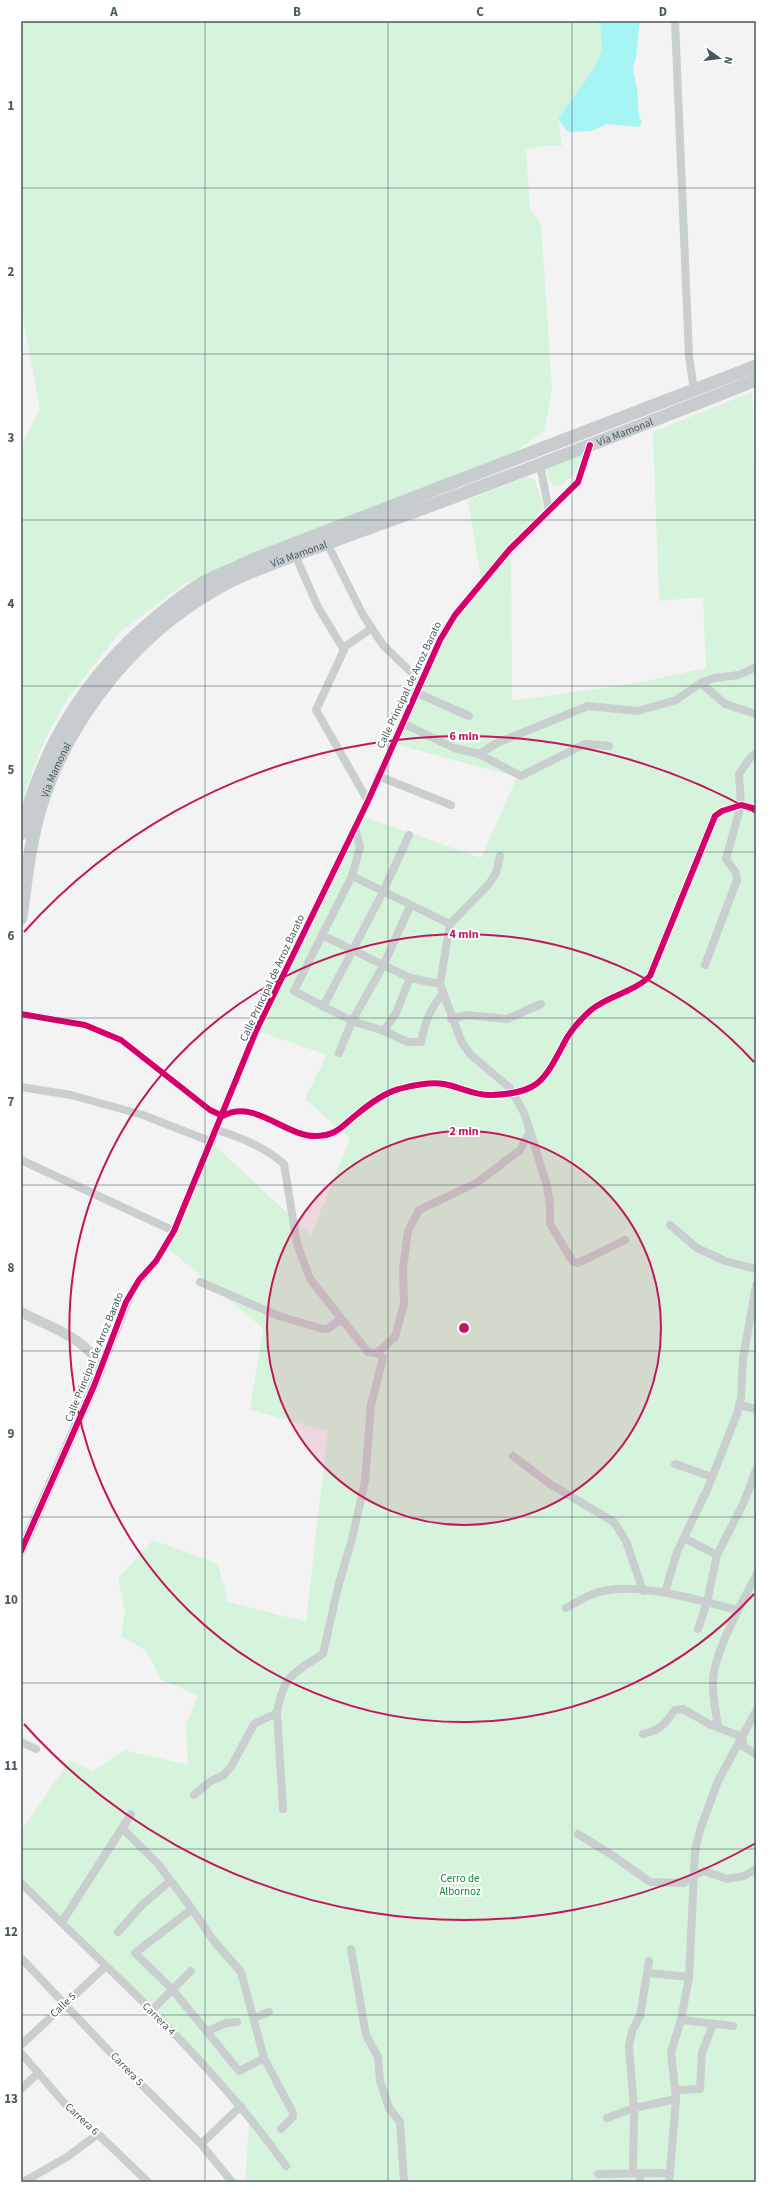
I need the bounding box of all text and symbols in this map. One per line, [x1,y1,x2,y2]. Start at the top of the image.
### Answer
text: A [109,3,118,21]
text: B [293,3,301,21]
text: C [476,3,484,21]
text: D [659,3,667,21]
north arrow [699,38,739,78]
text: N [720,55,736,66]
text: 1 [8,97,15,115]
text: 2 [8,263,15,281]
street label: Vía Mamonal [594,414,655,449]
text: 3 [8,429,15,447]
street label: Vía Mamonal [268,536,329,571]
text: 4 [8,595,15,613]
street label: Calle Principal de Arroz Barato [373,619,445,751]
text: 6 min [449,728,479,745]
street label: Vía Mamonal [37,739,74,800]
text: 5 [8,761,15,779]
street label: Calle Principal de Arroz Barato [236,912,308,1044]
text: 4 min [449,926,479,943]
text: 6 [8,927,15,945]
text: 7 [8,1093,15,1111]
text: 2 min [449,1123,479,1140]
text: 8 [8,1259,15,1277]
street label: Calle Principal de Arroz Barato [61,1290,127,1424]
centre of rings [457,1321,471,1335]
text: 9 [8,1425,15,1443]
text: 10 [4,1591,18,1609]
text: 11 [4,1757,18,1775]
park label: Cerro de Albornoz [439,1871,481,1899]
text: 12 [4,1923,18,1941]
street label: Calle 5 [47,1989,79,2021]
street label: Carrera 4 [139,1999,179,2039]
street label: Carrera 5 [107,2049,147,2089]
text: 13 [4,2090,18,2108]
street label: Carrera 6 [62,2099,103,2139]

